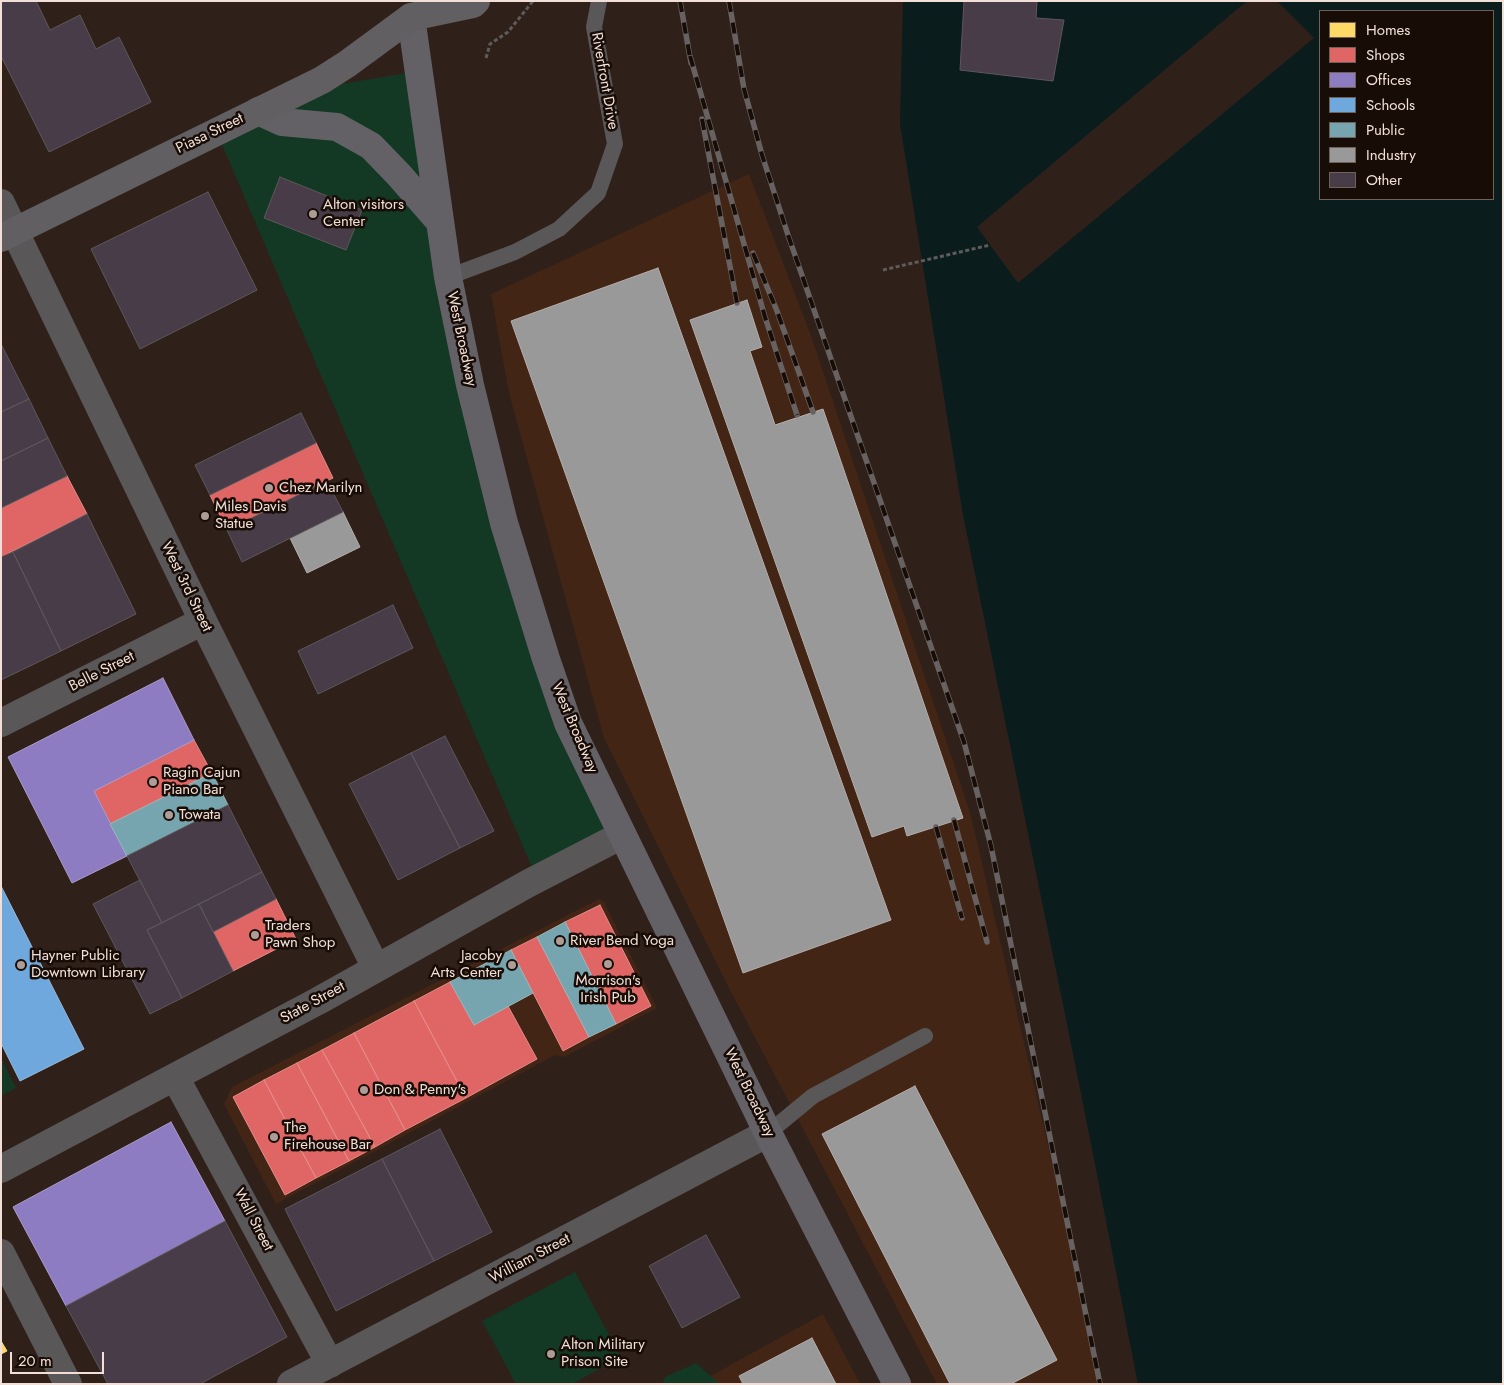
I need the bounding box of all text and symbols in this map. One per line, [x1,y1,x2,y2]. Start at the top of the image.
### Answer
legend [1319,10,1494,200]
text: Homes [1366,19,1410,41]
street label: Riverfront Drive [587,31,621,131]
text: Shops [1366,44,1405,66]
text: Offices [1366,69,1411,91]
text: Schools [1366,94,1415,116]
street label: Piasa Street [173,110,247,158]
text: Public [1366,119,1405,141]
text: Industry [1366,144,1416,166]
text: Other [1366,169,1402,191]
place label: Alton visitors Center [323,196,404,231]
marker: Alton visitors Center [307,208,319,220]
street label: West Broadway [442,290,480,388]
place label: Chez Marilyn [279,479,362,497]
marker: Chez Marilyn [263,482,275,494]
place label: Miles Davis Statue [215,498,287,533]
marker: Miles Davis Statue [199,510,211,522]
street label: West 3rd Street [156,539,216,635]
street label: Belle Street [66,648,138,696]
street label: West Broadway [547,680,601,776]
place label: Ragin Cajun Piano Bar [163,764,240,799]
marker: Ragin Cajun Piano Bar [147,776,159,788]
place label: Towata [179,806,221,824]
marker: Towata [163,809,175,821]
place label: Traders Pawn Shop [265,917,335,952]
marker: Traders Pawn Shop [249,929,261,941]
place label: River Bend Yoga [570,932,674,950]
marker: River Bend Yoga [554,935,566,947]
place label: Hayner Public Downtown Library [31,947,145,982]
place label: Jacoby Arts Center [430,947,502,982]
marker: Morrison's Irish Pub [602,958,614,970]
marker: Hayner Public Downtown Library [15,959,27,971]
marker: Jacoby Arts Center [506,959,518,971]
place label: Morrison's Irish Pub [575,972,641,1007]
street label: State Street [278,978,348,1028]
street label: West Broadway [720,1046,778,1140]
place label: Don & Penny's [374,1081,466,1099]
marker: Don & Penny's [358,1084,370,1096]
place label: The Firehouse Bar [284,1119,371,1154]
marker: The Firehouse Bar [268,1131,280,1143]
street label: Wall Street [229,1186,277,1254]
street label: William Street [487,1230,573,1288]
place label: Alton Military Prison Site [561,1336,645,1371]
scale bar [12,1342,106,1374]
marker: Alton Military Prison Site [545,1348,557,1360]
text: 20 m [18,1350,52,1372]

